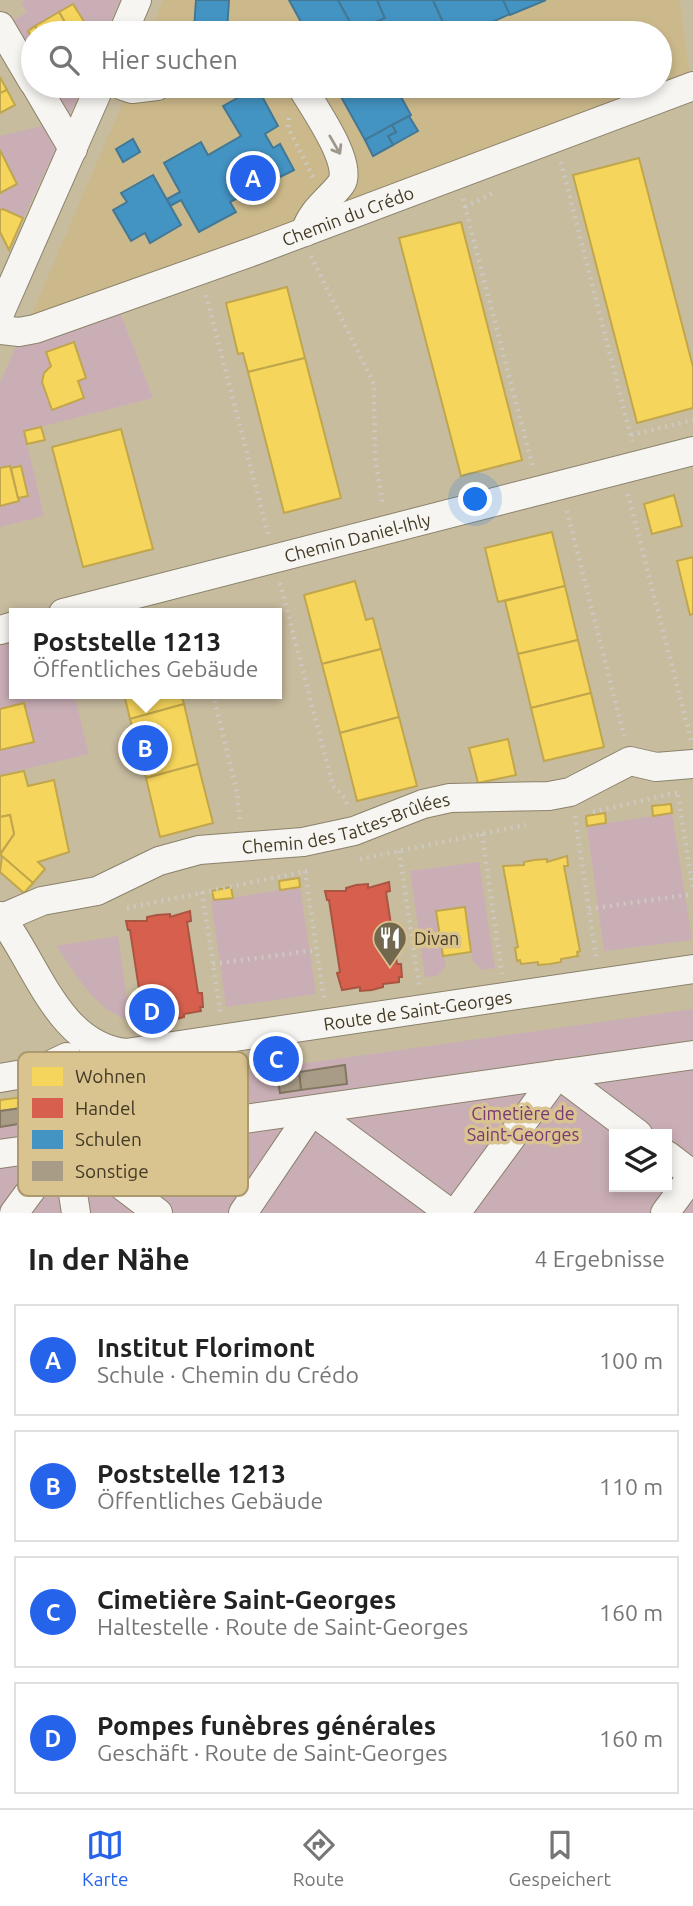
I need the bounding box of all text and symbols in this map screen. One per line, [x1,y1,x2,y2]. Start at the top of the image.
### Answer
search box [21,21,672,98]
icon: search [45,41,83,79]
text: Hier suchen [101,45,238,74]
one-way arrow [328,134,342,154]
pin: A [230,152,276,204]
street label: Chemin du Crédo [279,182,416,250]
your location [458,482,492,516]
street label: Chemin Daniel-Ihly [282,509,433,566]
popup [9,608,282,699]
text: Poststelle 1213 [32,627,221,656]
text: Öffentliches Gebäude [32,656,259,681]
pin: B [122,722,168,774]
street label: Chemin des Tattes-Brûlées [241,788,452,857]
restaurant icon: Divan [371,919,409,968]
place label: Divan [414,928,459,948]
pin: D [129,985,175,1037]
street label: Route de Saint-Georges [322,986,513,1034]
pin: C [253,1033,299,1085]
legend [18,1052,248,1196]
text: Wohnen [75,1065,146,1087]
text: Handel [75,1097,135,1119]
park label: Cimetière de Saint-Georges [467,1103,579,1144]
text: Schulen [75,1128,142,1150]
map controls [609,1129,672,1192]
button: layers [609,1129,672,1192]
text: Sonstige [75,1160,149,1182]
text: In der Nähe [28,1242,190,1276]
text: 4 Ergebnisse [534,1246,665,1271]
text: Institut Florimont [97,1333,315,1362]
text: A [45,1348,61,1373]
text: 100 m [599,1348,663,1373]
text: Schule · Chemin du Crédo [97,1362,359,1387]
text: Poststelle 1213 [97,1459,286,1488]
text: B [45,1474,61,1499]
text: 110 m [599,1474,663,1499]
text: Öffentliches Gebäude [97,1488,323,1513]
text: Cimetière Saint-Georges [97,1585,396,1614]
text: C [46,1600,60,1625]
text: 160 m [599,1600,663,1625]
text: Haltestelle · Route de Saint-Georges [97,1614,468,1639]
text: Pompes funèbres générales [97,1711,436,1740]
text: D [45,1726,61,1751]
text: 160 m [599,1726,663,1751]
text: Geschäft · Route de Saint-Georges [97,1740,448,1765]
tab: Karte [82,1826,129,1890]
tab: Route [293,1826,344,1890]
tab: Gespeichert [509,1826,611,1890]

